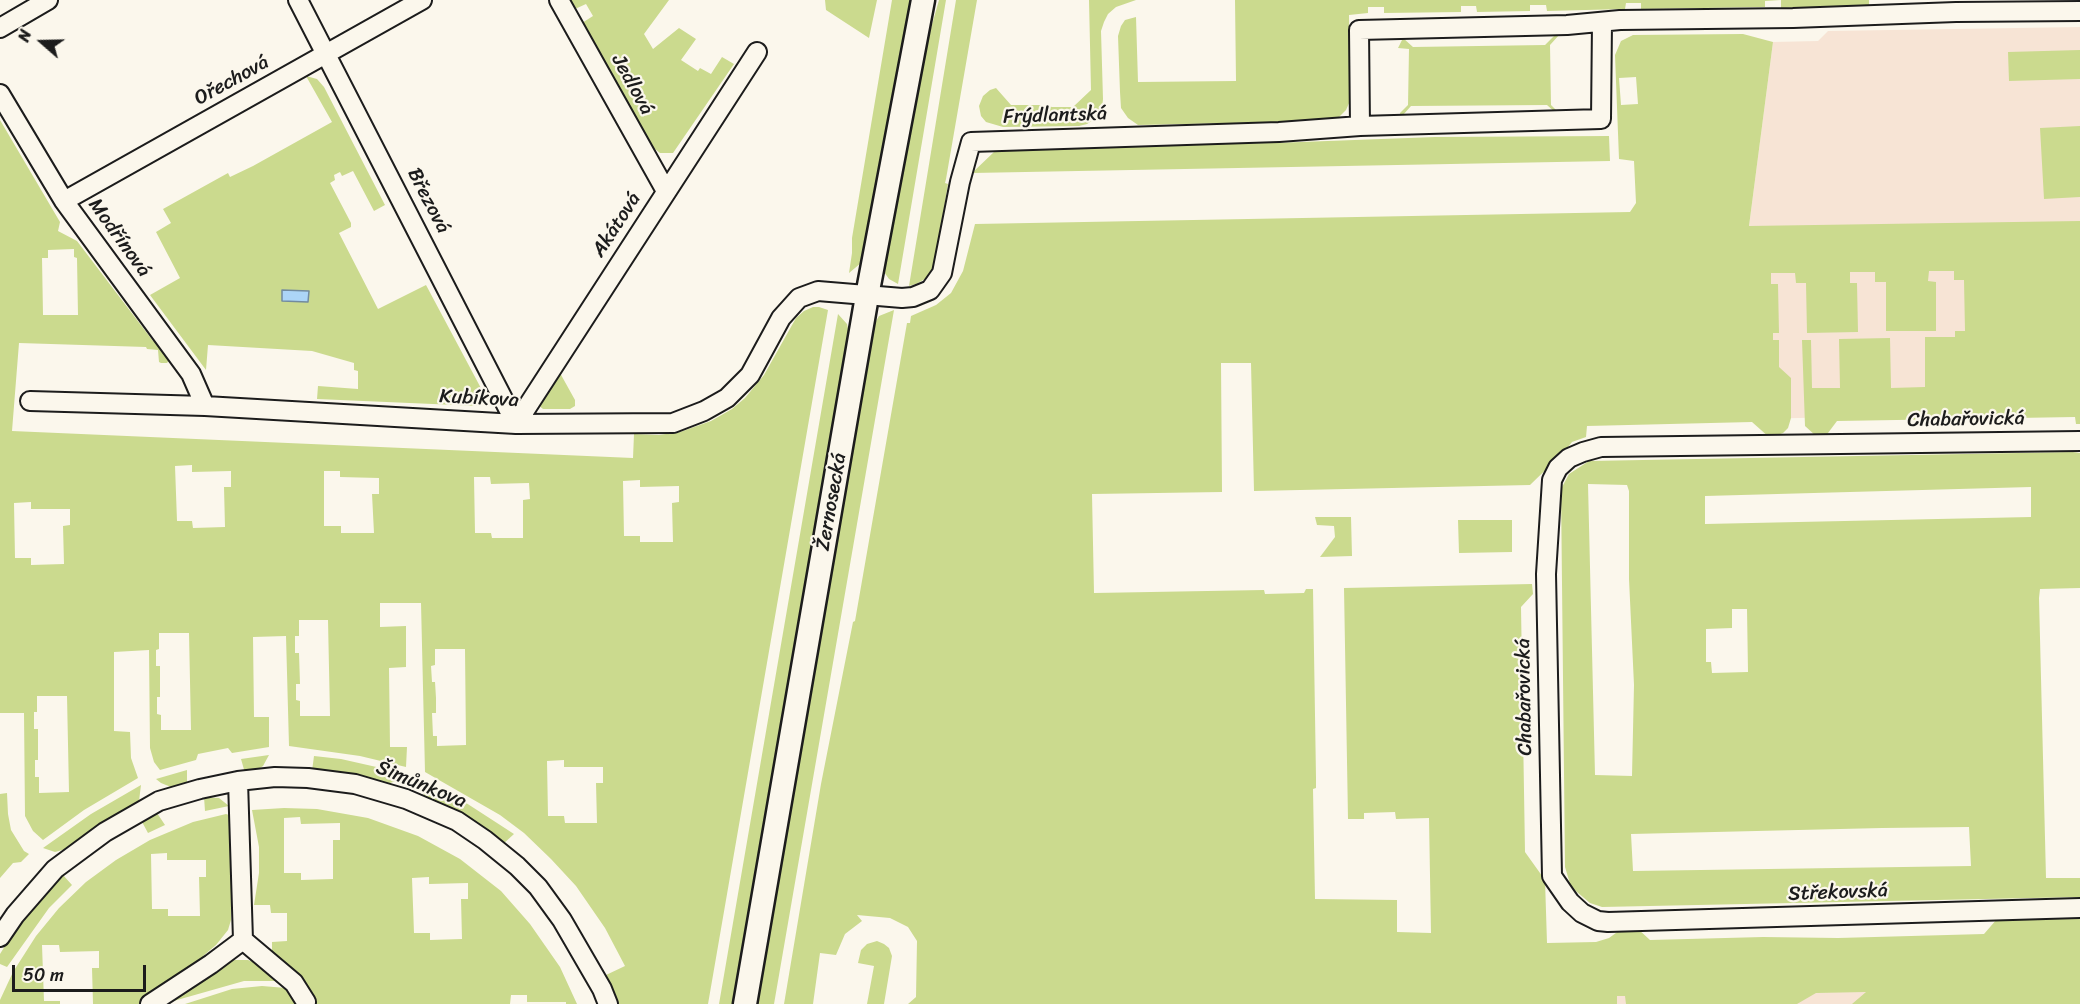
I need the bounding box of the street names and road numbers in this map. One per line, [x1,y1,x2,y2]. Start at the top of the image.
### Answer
street label: Ořechová [191,51,273,111]
street label: Jedlová [606,51,658,119]
street label: Frýdlantská [1003,102,1107,130]
street label: Březová [401,164,455,238]
street label: Akátová [587,188,647,262]
street label: Modřínová [83,194,155,282]
street label: Kubíkova [439,385,519,413]
street label: Chabařovická [1907,407,2025,433]
street label: Žernosecká [812,451,852,553]
street label: Chabařovická [1512,638,1538,756]
street label: Šimůnkova [372,756,470,814]
street label: Střekovská [1788,879,1888,907]

